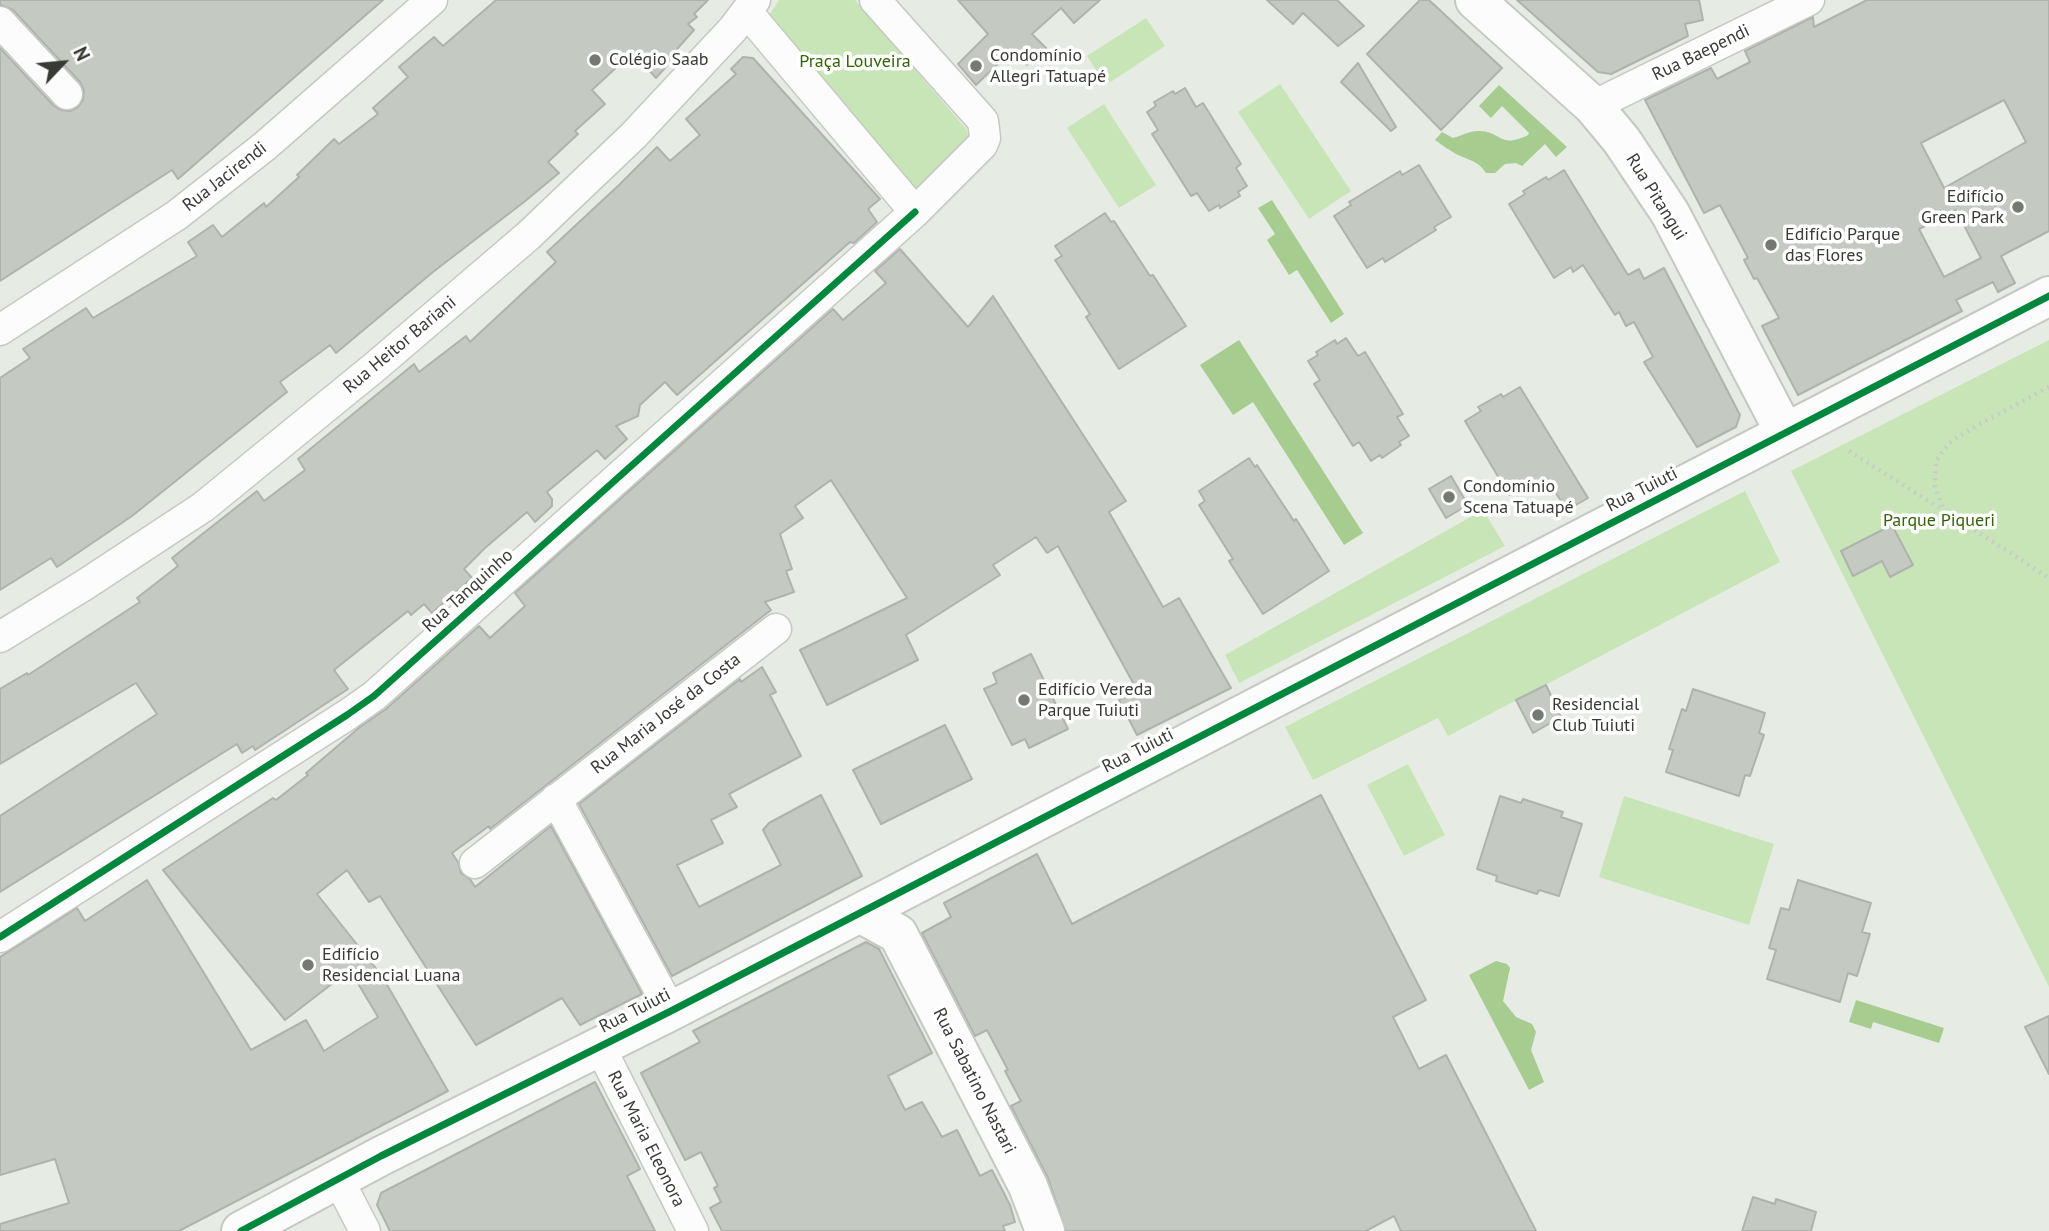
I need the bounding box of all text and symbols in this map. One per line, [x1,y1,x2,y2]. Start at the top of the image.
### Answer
street label: Rua Baependi [1649,20,1753,86]
north arrow [28,28,98,98]
text: N [68,43,95,65]
place label: Condomínio Allegri Tatuapé [990,45,1106,88]
place label: Colégio Saab [609,49,709,71]
park label: Praça Louveira [799,51,911,73]
marker: Colégio Saab [587,52,603,68]
marker: Condomínio Allegri Tatuapé [968,58,984,74]
street label: Rua Jacirendi [179,137,271,217]
street label: Rua Pitangui [1621,150,1691,244]
place label: Edifício Green Park [1921,186,2004,228]
marker: Edifício Green Park [2010,199,2026,215]
place label: Edifício Parque das Flores [1785,224,1900,266]
marker: Edifício Parque das Flores [1763,237,1779,253]
street label: Rua Heitor Bariani [339,292,461,398]
street label: Rua Tuiuti [1603,463,1681,517]
place label: Condomínio Scena Tatuapé [1463,476,1574,518]
marker: Condomínio Scena Tatuapé [1441,489,1457,505]
park label: Parque Piqueri [1883,510,1995,532]
street label: Rua Tanquinho [418,545,518,637]
street label: Rua Maria José da Costa [587,649,745,779]
place label: Edifício Vereda Parque Tuiuti [1038,679,1152,722]
marker: Edifício Vereda Parque Tuiuti [1016,692,1032,708]
place label: Residencial Club Tuiuti [1552,694,1639,736]
marker: Residencial Club Tuiuti [1530,707,1546,723]
street label: Rua Tuiuti [1099,724,1177,778]
place label: Edifício Residencial Luana [322,944,460,986]
marker: Edifício Residencial Luana [300,957,316,973]
street label: Rua Tuiuti [596,984,674,1038]
street label: Rua Sabatino Nastari [928,1004,1020,1158]
street label: Rua Maria Eleonora [602,1067,690,1211]

